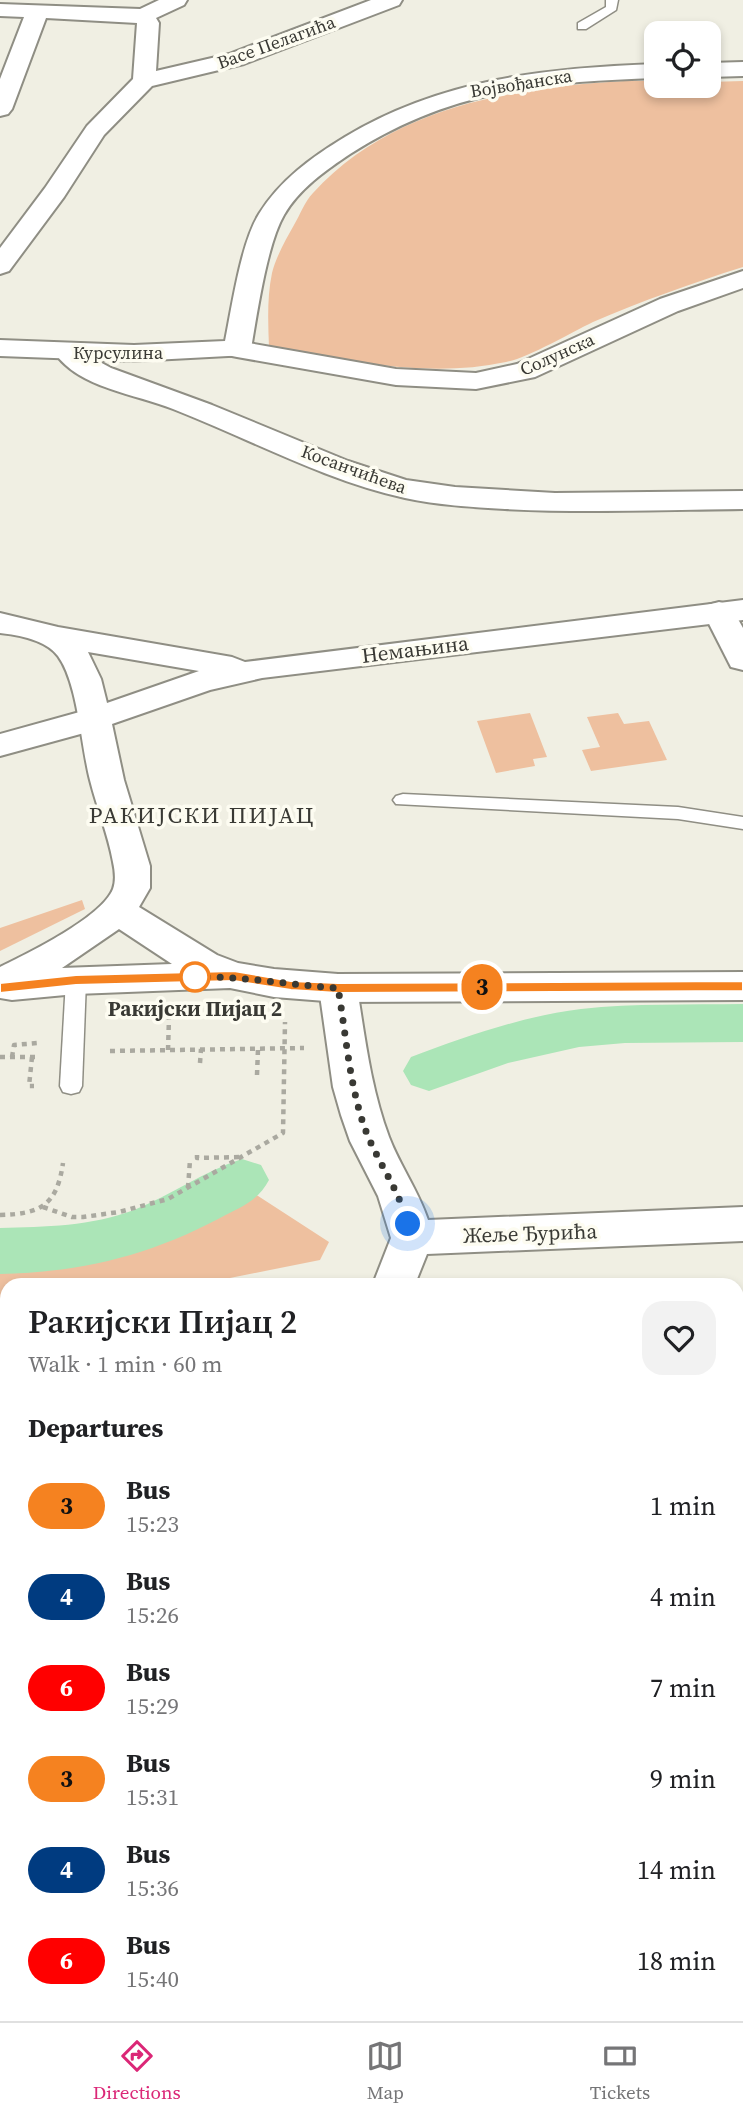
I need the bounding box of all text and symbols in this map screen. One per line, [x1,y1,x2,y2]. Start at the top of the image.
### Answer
street label: Васе Пелагића [213,9,339,75]
map controls [644,21,721,98]
button: locate [644,21,721,98]
street label: Војвођанска [468,62,575,103]
street label: Солунска [516,326,599,381]
street label: Курсулина [73,340,164,365]
street label: Косанчићева [298,438,411,500]
street label: Немањина [360,628,471,670]
district label: РАКИЈСКИ ПИЈАЦ [89,799,315,831]
marker: Ракијски Пијац 2 [180,962,210,992]
line badge: 3 [459,964,505,1010]
text: 3 [475,970,489,1003]
place label: Ракијски Пијац 2 [108,994,282,1023]
your location [390,1206,425,1241]
street label: Жеље Ђурића [462,1216,598,1250]
text: Ракијски Пијац 2 [28,1299,297,1344]
button: heart [642,1301,716,1375]
text: Walk · 1 min · 60 m [28,1348,222,1380]
text: Departures [28,1410,163,1446]
text: Bus [126,1472,170,1508]
text: 1 min [650,1488,716,1524]
text: 3 [60,1489,73,1522]
text: 15:23 [126,1508,179,1540]
text: Bus [126,1563,170,1599]
text: 4 min [650,1579,716,1615]
text: 4 [60,1580,73,1613]
text: 15:26 [126,1599,179,1631]
text: Bus [126,1654,170,1690]
text: 7 min [650,1670,716,1706]
text: 6 [60,1671,73,1704]
text: 15:29 [126,1690,179,1722]
text: Bus [126,1745,170,1781]
text: 9 min [650,1761,716,1797]
text: 3 [60,1762,73,1795]
text: 15:31 [126,1781,179,1813]
text: Bus [126,1836,170,1872]
text: 14 min [637,1852,716,1888]
text: 4 [60,1853,73,1886]
text: 15:36 [126,1872,179,1904]
text: Bus [126,1927,170,1963]
text: 18 min [637,1943,716,1979]
text: 6 [60,1944,73,1977]
text: 15:40 [126,1963,179,1995]
tab: Directions [93,2037,181,2105]
tab: Map [366,2037,404,2105]
tab: Tickets [590,2037,650,2105]

